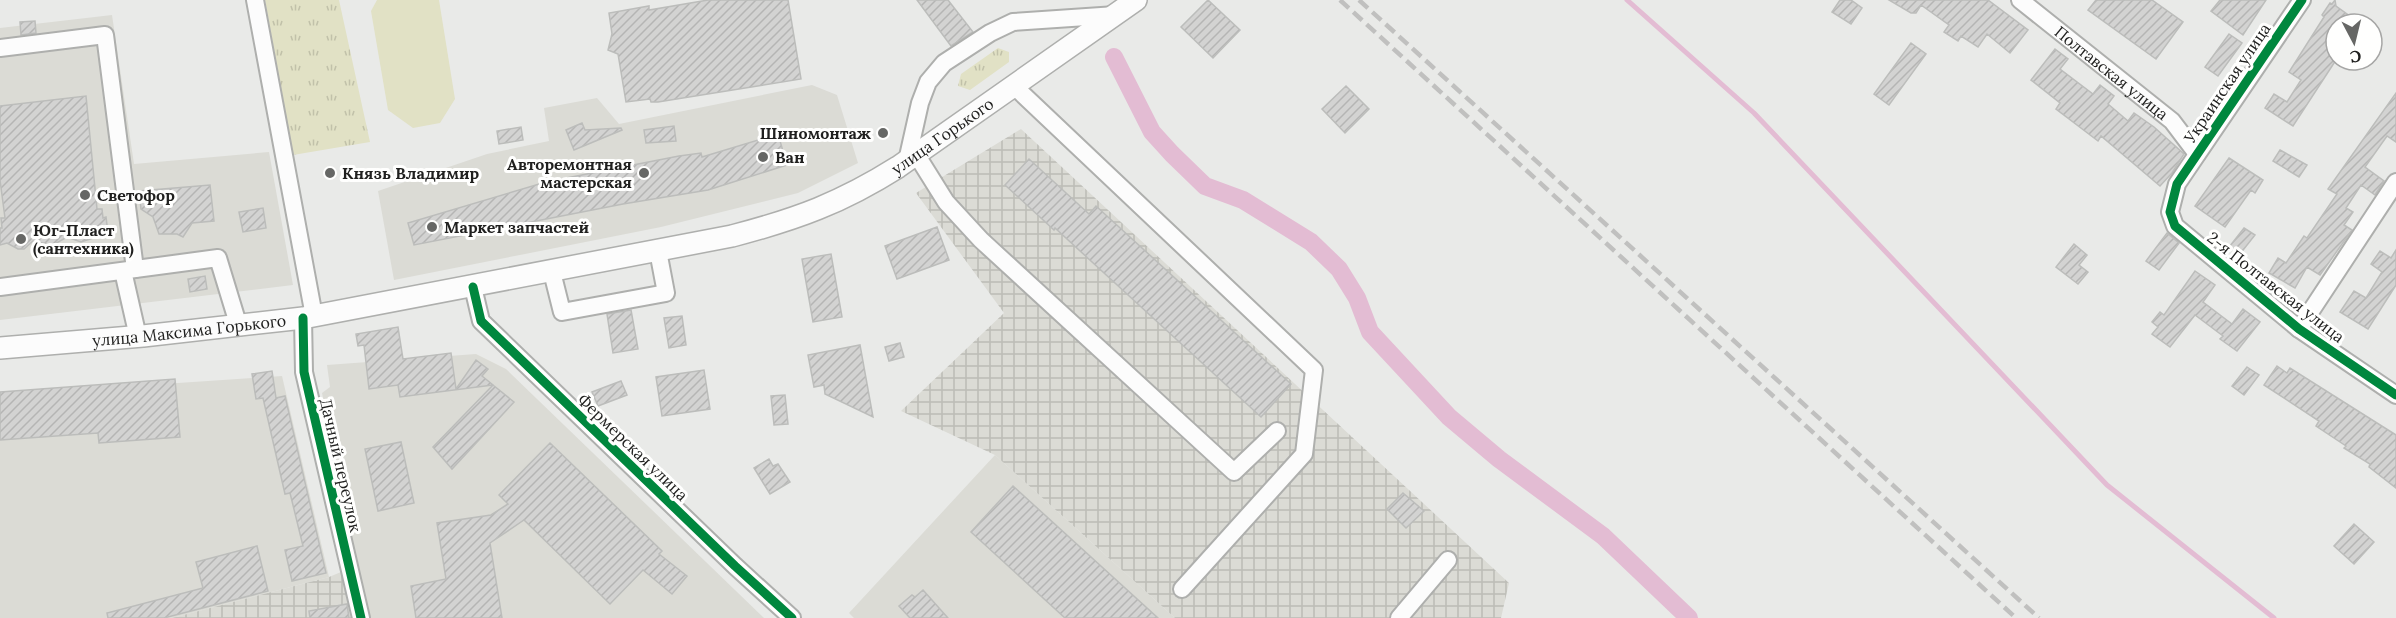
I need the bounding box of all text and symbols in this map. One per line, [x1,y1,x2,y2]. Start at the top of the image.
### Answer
north arrow [2324,12,2384,72]
street label: Украинская улица [2179,19,2275,148]
street label: Полтавская улица [2051,22,2172,124]
text: С [2349,46,2363,67]
street label: улица Горького [887,93,997,179]
place label: Шиномонтаж [760,123,871,143]
marker: Шиномонтаж [876,126,890,140]
place label: Ван [775,147,805,167]
marker: Ван [756,150,770,164]
place label: Авторемонтная мастерская [507,154,632,192]
place label: Князь Владимир [342,163,479,183]
marker: Князь Владимир [323,166,337,180]
marker: Авторемонтная мастерская [637,166,651,180]
place label: Светофор [97,185,175,205]
marker: Светофор [78,188,92,202]
place label: Маркет запчастей [444,217,589,237]
place label: Юг-Пласт (сантехника) [33,220,134,259]
marker: Маркет запчастей [425,220,439,234]
street label: 2-я Полтавская улица [2203,227,2349,347]
marker: Юг-Пласт (сантехника) [14,232,28,246]
street label: улица Максима Горького [91,310,287,350]
street label: Фермерская улица [574,389,692,505]
street label: Дачный переулок [316,396,366,534]

